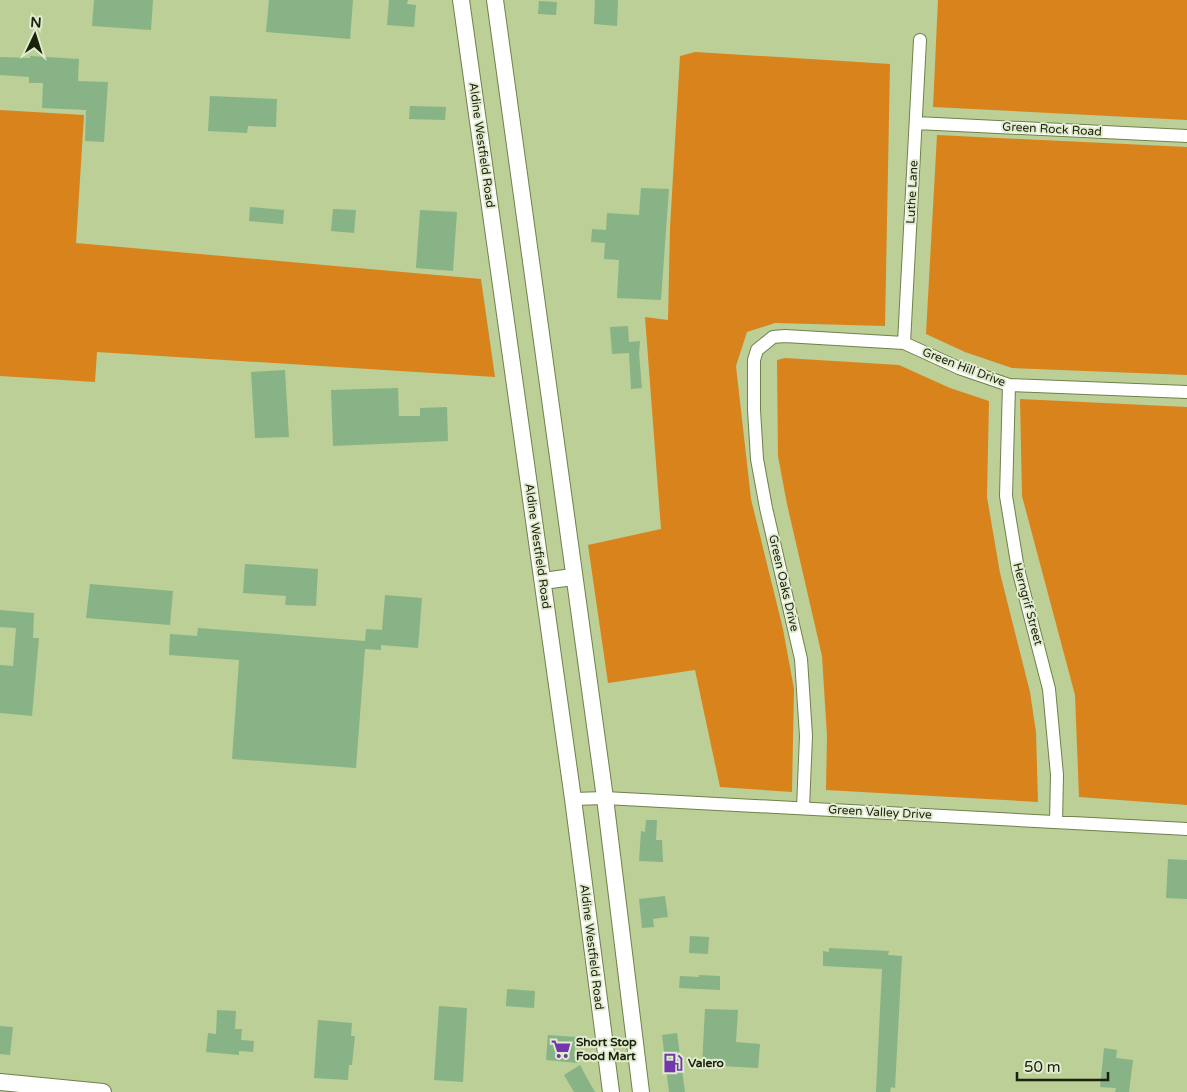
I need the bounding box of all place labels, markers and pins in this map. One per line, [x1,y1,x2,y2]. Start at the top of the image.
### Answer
place label: Short Stop Food Mart [576,1035,637,1063]
supermarket icon: Short Stop Food Mart [550,1038,572,1060]
fuel station icon: Valero [662,1052,684,1074]
place label: Valero [688,1056,724,1070]

